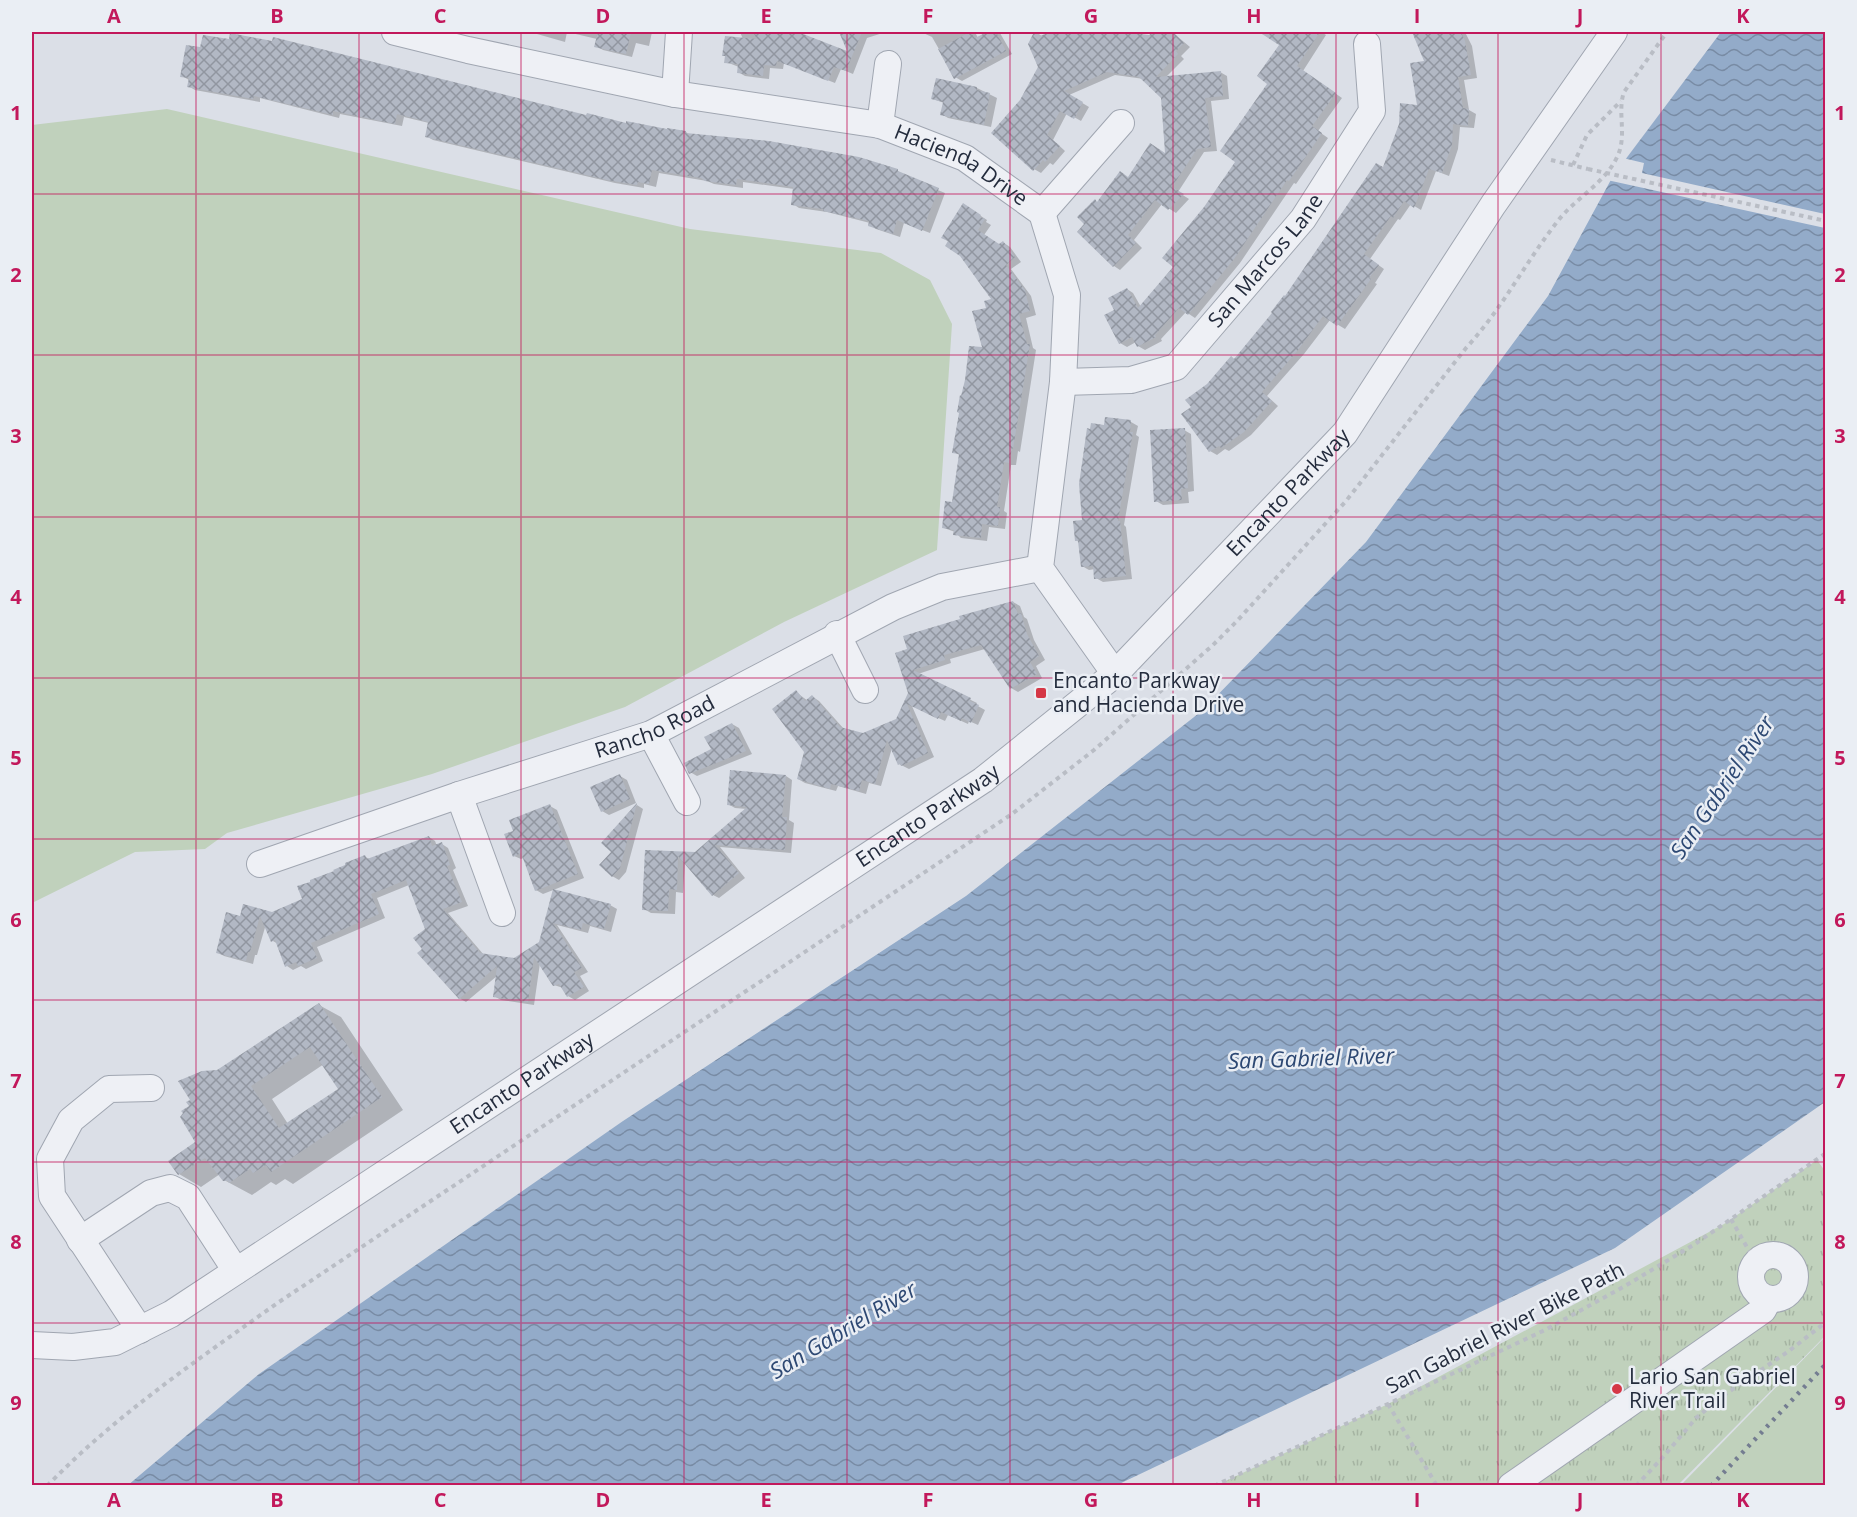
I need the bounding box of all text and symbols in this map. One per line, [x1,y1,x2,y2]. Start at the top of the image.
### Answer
text: A [107,2,121,29]
text: B [270,2,284,29]
text: C [434,2,447,29]
text: D [596,2,610,29]
text: E [760,2,772,29]
text: F [923,2,933,29]
text: G [1084,2,1098,29]
text: H [1246,2,1262,29]
text: I [1414,2,1420,29]
text: J [1575,2,1583,29]
text: K [1736,2,1750,29]
text: 1 [10,99,22,126]
text: 1 [1834,99,1846,126]
street label: Hacienda Drive [891,117,1034,212]
street label: San Marcos Lane [1201,188,1329,333]
text: 2 [10,261,22,288]
text: 2 [1834,261,1846,288]
street label: Encanto Parkway [1220,421,1356,562]
text: 3 [10,422,22,449]
text: 3 [1834,422,1846,449]
text: 4 [10,583,22,610]
text: 4 [1834,583,1846,610]
place label: Encanto Parkway and Hacienda Drive [1053,666,1244,718]
marker: Encanto Parkway and Hacienda Drive [1034,686,1048,700]
street label: Rancho Road [591,688,719,764]
water label: San Gabriel River [1662,708,1781,864]
text: 5 [10,744,22,771]
text: 5 [1834,744,1846,771]
street label: Encanto Parkway [850,757,1005,873]
text: 6 [10,906,22,933]
text: 6 [1834,906,1846,933]
street label: Encanto Parkway [444,1024,599,1140]
water label: San Gabriel River [1227,1039,1396,1075]
text: 7 [10,1067,22,1094]
text: 7 [1834,1067,1846,1094]
text: 8 [10,1228,22,1255]
text: 8 [1834,1228,1846,1255]
street label: San Gabriel River Bike Path [1381,1255,1629,1400]
water label: San Gabriel River [763,1273,923,1385]
place label: Lario San Gabriel River Trail [1629,1362,1796,1414]
marker: Lario San Gabriel River Trail [1610,1382,1624,1396]
text: 9 [10,1389,22,1416]
text: 9 [1834,1389,1846,1416]
text: A [107,1486,121,1513]
text: B [270,1486,284,1513]
text: C [434,1486,447,1513]
text: D [596,1486,610,1513]
text: E [760,1486,772,1513]
text: F [923,1486,933,1513]
text: G [1084,1486,1098,1513]
text: H [1246,1486,1262,1513]
text: I [1414,1486,1420,1513]
text: J [1575,1486,1583,1513]
text: K [1736,1486,1750,1513]

